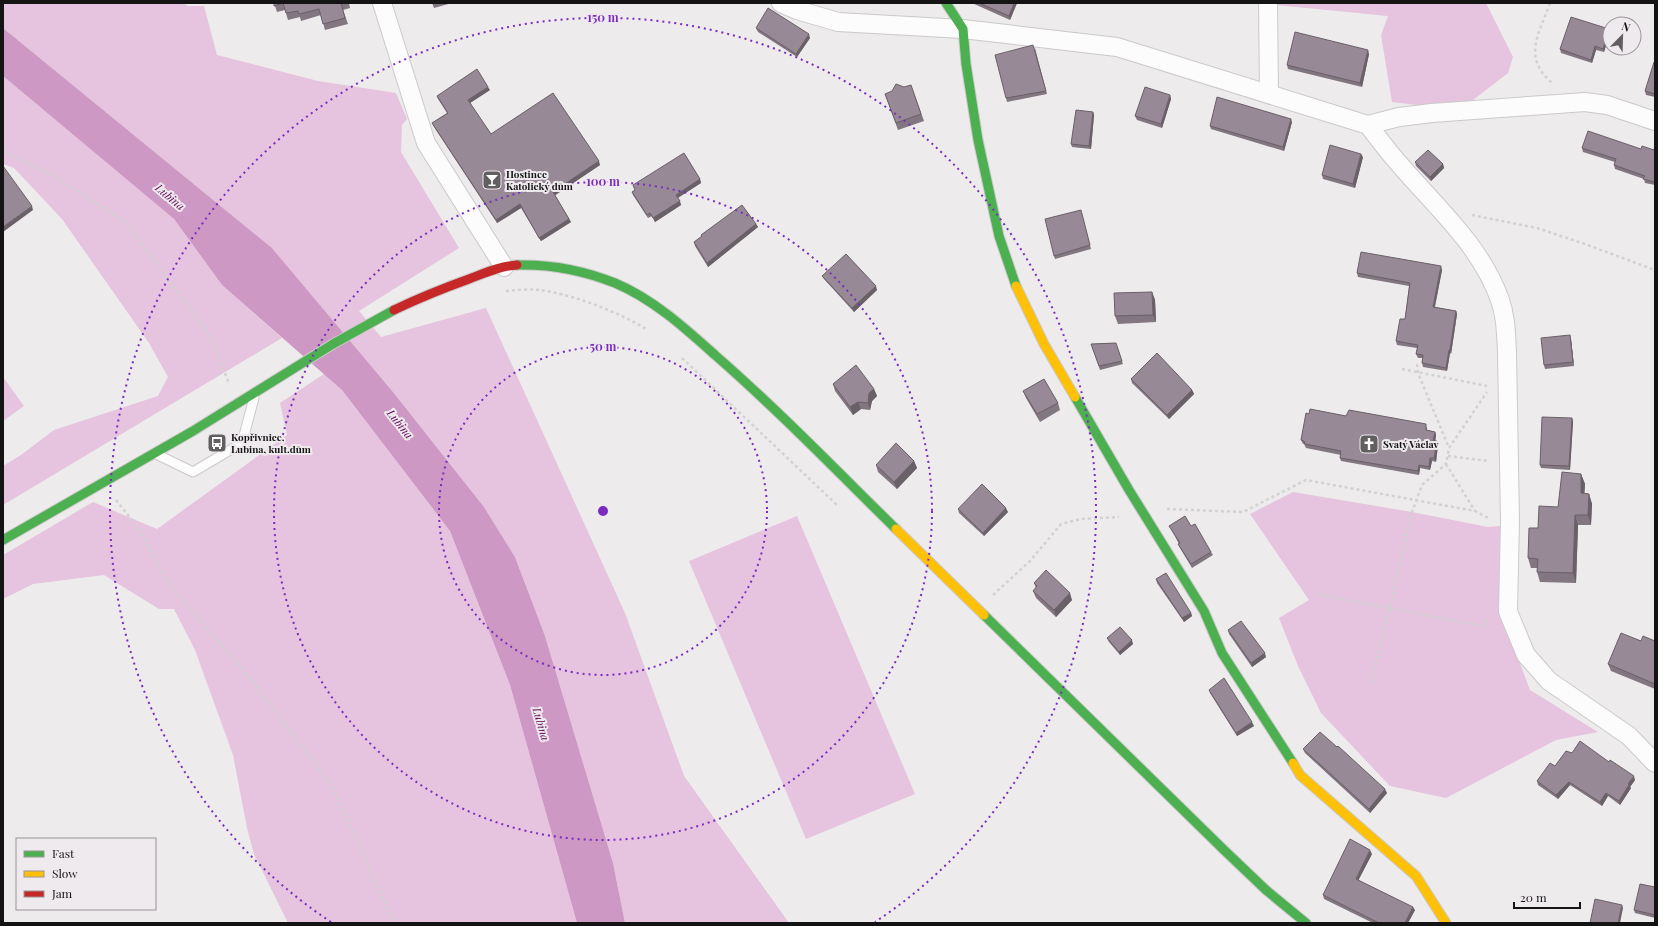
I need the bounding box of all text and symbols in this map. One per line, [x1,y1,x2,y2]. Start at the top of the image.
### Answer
text: 150 m [587,9,619,25]
north arrow [1602,16,1642,56]
text: N [1620,18,1633,35]
place label: Hostinec Katolický dům [506,167,573,193]
bar icon: Hostinec Katolický dům [481,169,503,191]
text: 100 m [586,173,620,189]
water label: Lubina [152,179,188,213]
text: 50 m [590,338,617,354]
water label: Lubina [383,405,417,442]
place label: Kopřivnice, Lubina, kult.dům [231,430,311,456]
bus stop icon: Kopřivnice, Lubina, kult.dům [206,432,228,454]
church icon: Svatý Václav [1358,433,1380,455]
place label: Svatý Václav [1383,437,1440,451]
centre of rings [596,504,610,518]
water label: Lubina [529,705,553,742]
legend [16,838,156,910]
text: Fast [52,845,75,861]
text: Slow [52,865,78,881]
scale bar [1514,884,1580,910]
text: Jam [51,885,73,901]
text: 20 m [1520,889,1547,905]

